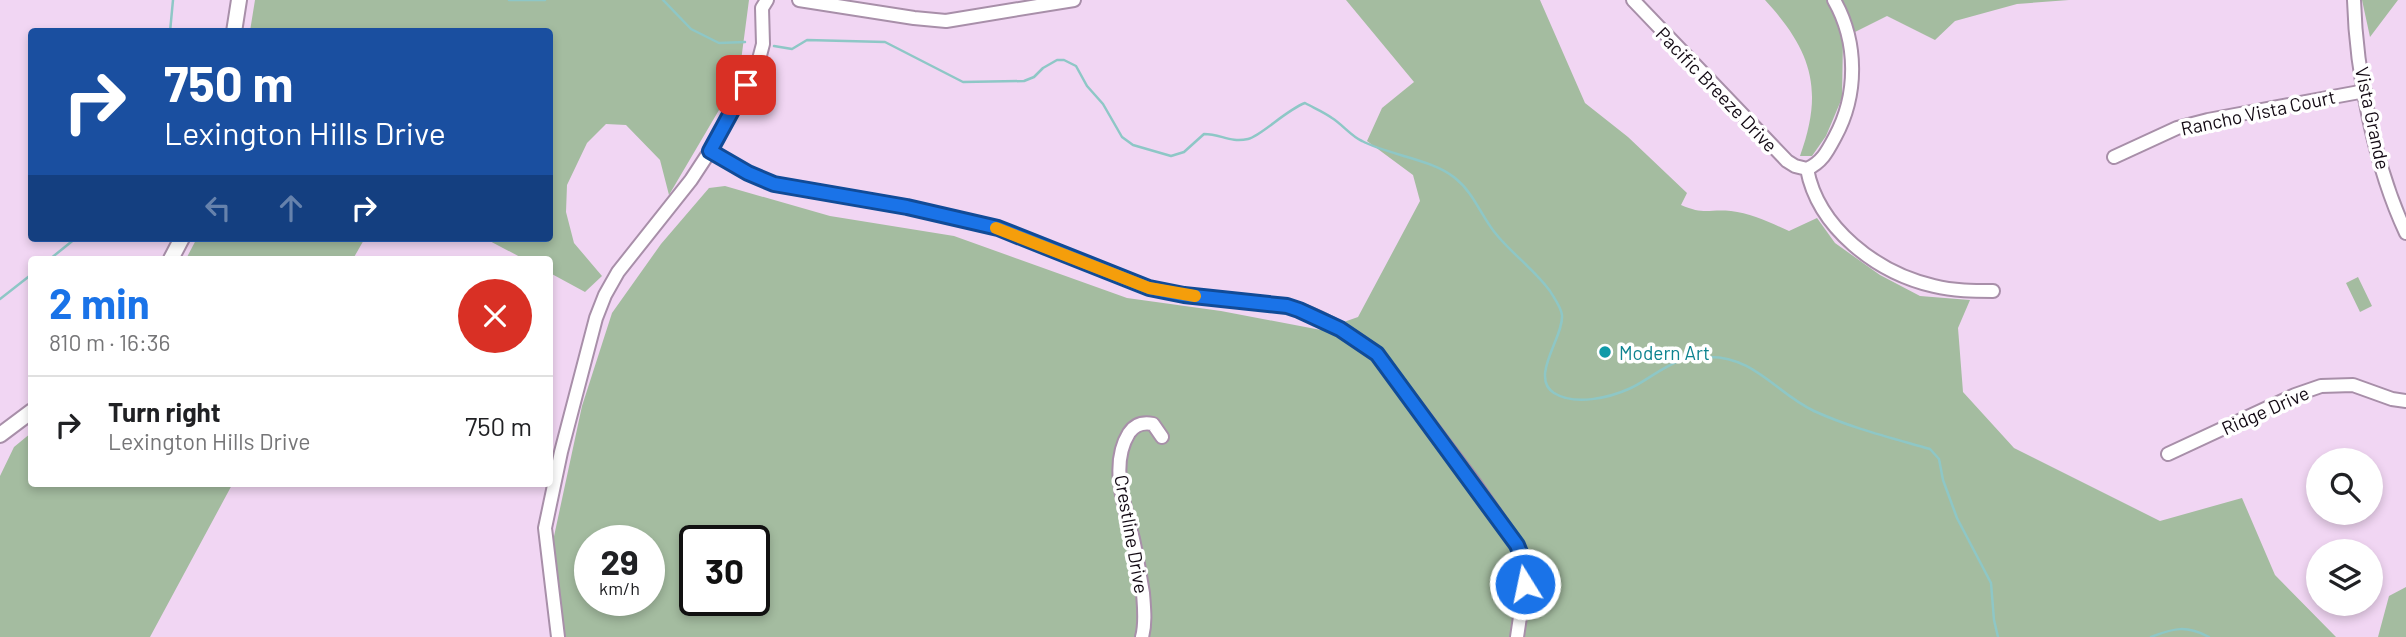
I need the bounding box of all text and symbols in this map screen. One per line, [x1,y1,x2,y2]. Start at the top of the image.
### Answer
street label: Pacific Breeze Drive [1652,22,1782,156]
text: 750 m [164,53,293,112]
pin [716,55,776,115]
icon: right [49,56,140,147]
street label: Vista Grande [2351,65,2395,171]
icon: arrive [727,66,765,104]
street label: Rancho Vista Court [2179,84,2337,140]
text: Lexington Hills Drive [164,113,446,151]
icon: left [199,189,237,227]
icon: ahead [272,189,310,227]
icon: right [345,189,383,227]
text: 2 min [49,277,150,327]
button: close [458,279,532,353]
text: 810 m · 16:36 [49,328,170,356]
place label: Modern Art [1619,341,1710,364]
marker: Modern Art [1597,344,1613,360]
street label: Ridge Drive [2218,381,2312,439]
text: Turn right [108,396,221,427]
icon: right [49,406,87,444]
text: 750 m [465,410,532,441]
text: Lexington Hills Drive [108,427,311,455]
map controls [2306,448,2383,616]
button: search [2306,448,2383,525]
street label: Crestline Drive [1110,473,1154,595]
speed limit sign: 30 [679,525,770,616]
button: layers [2306,539,2383,616]
text: 29 [600,540,639,582]
position arrow [1488,547,1562,621]
text: km/h [599,577,640,599]

